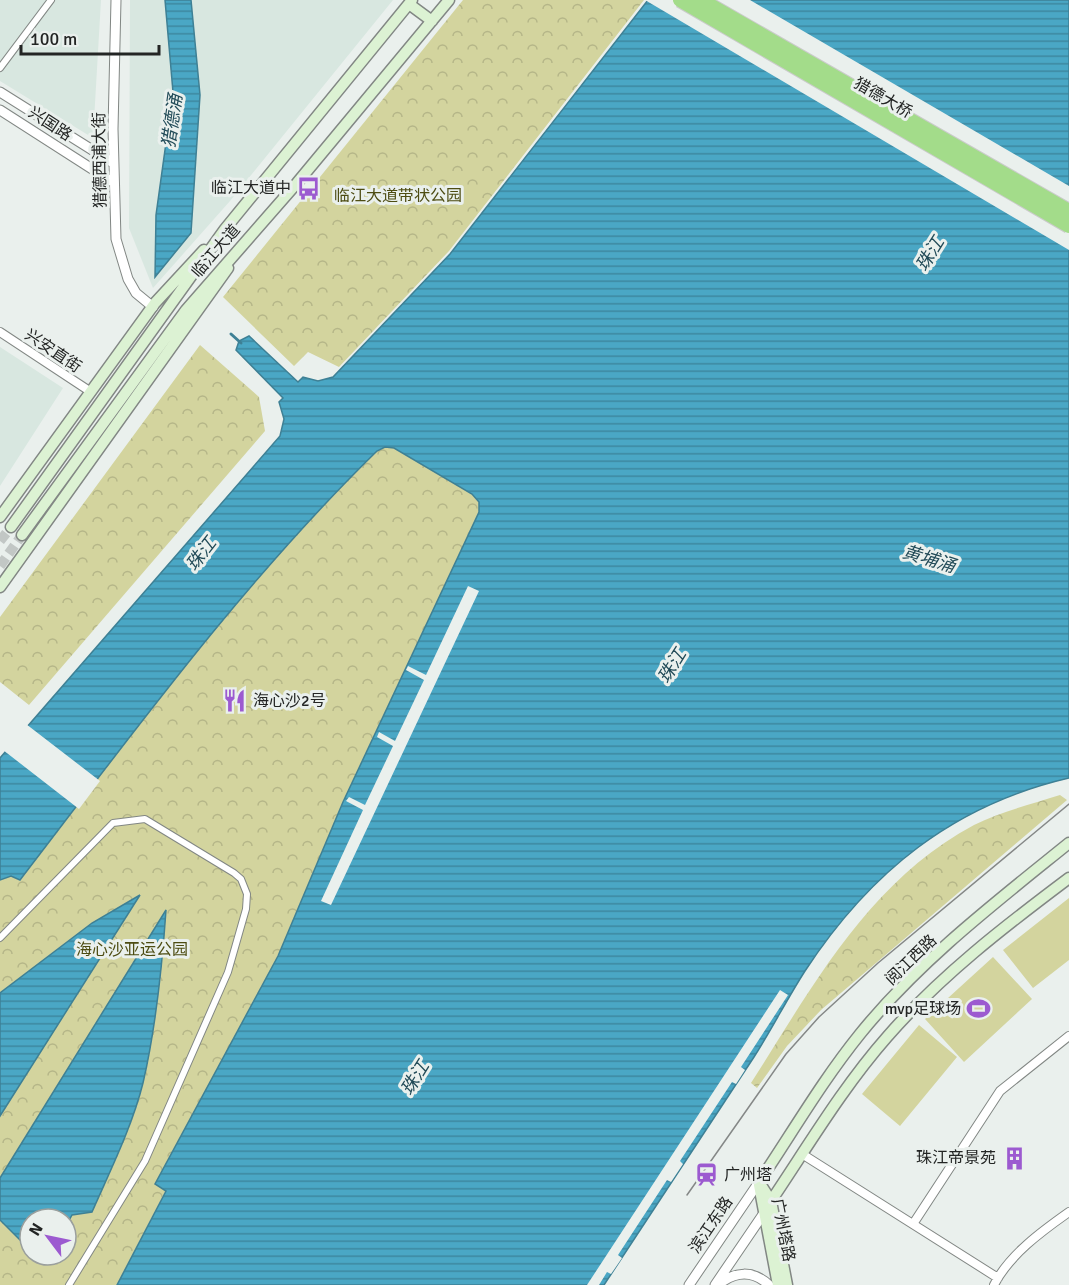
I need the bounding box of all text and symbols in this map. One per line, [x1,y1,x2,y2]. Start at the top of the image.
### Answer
scale bar [21,18,159,56]
text: 100 m [30,28,77,50]
street label: 猎德大桥 [850,73,916,123]
water label: 猎德涌 [157,91,187,149]
street label: 兴国路 [24,103,76,145]
street label: 猎德西浦大街 [89,112,111,208]
bus stop icon: 临江大道中 [296,175,322,201]
place label: 临江大道中 [211,178,291,198]
park label: 临江大道带状公园 [334,186,462,206]
street label: 临江大道 [187,220,245,282]
water label: 珠江 [911,231,950,275]
street label: 兴安直街 [21,325,85,377]
water label: 珠江 [181,531,222,575]
water label: 黄埔涌 [900,541,960,578]
water label: 珠江 [653,643,692,687]
restaurant icon: 海心沙2号 [222,688,248,714]
place label: 海心沙2号 [253,691,326,711]
street label: 阅江西路 [881,931,941,989]
park label: 海心沙亚运公园 [76,940,188,960]
sports icon: mvp足球场 [966,996,992,1022]
place label: mvp足球场 [885,999,961,1019]
water label: 珠江 [396,1055,435,1099]
building icon: 珠江帝景苑 [1001,1145,1027,1171]
place label: 珠江帝景苑 [916,1148,996,1168]
station icon: 广州塔 [693,1162,719,1188]
place label: 广州塔 [724,1165,772,1185]
street label: 滨江东路 [685,1193,737,1257]
street label: 广州塔路 [767,1197,799,1263]
north arrow [18,1207,78,1267]
text: N [25,1220,48,1240]

